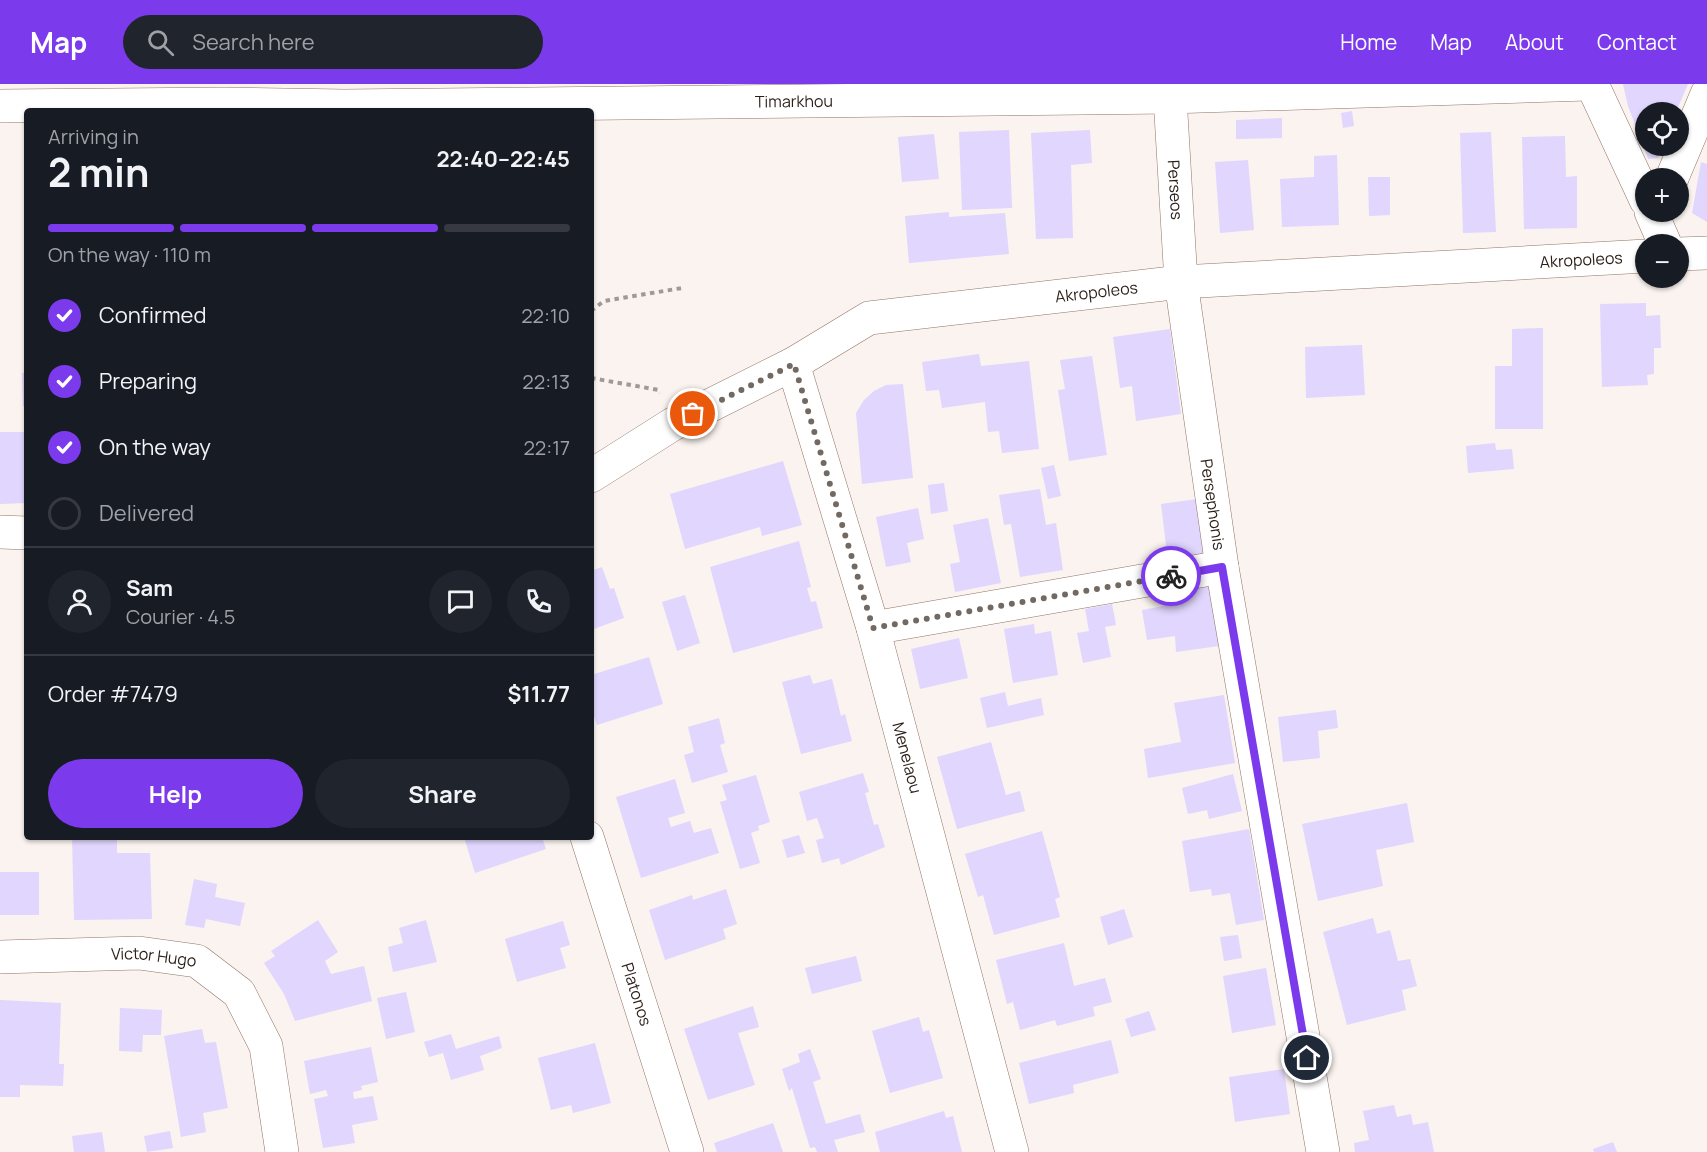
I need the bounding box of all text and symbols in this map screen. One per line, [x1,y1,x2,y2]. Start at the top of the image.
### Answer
search box [123,15,543,69]
text: Map [30,23,87,61]
icon: search [144,26,177,59]
text: Search here [192,27,315,57]
text: Home [1340,28,1397,56]
text: Map [1430,28,1472,56]
text: About [1505,28,1564,56]
text: Contact [1597,28,1677,56]
street label: Timarkhou [755,90,833,113]
map controls [1635,102,1689,288]
button: locate [1635,102,1689,156]
text: Arriving in [48,123,139,150]
text: 22:40–22:45 [437,144,570,174]
text: 2 min [48,145,149,199]
street label: Perseos [1163,159,1188,220]
button: + [1635,168,1689,222]
button: − [1635,234,1689,288]
text: On the way · 110 m [48,241,211,268]
street label: Akropoleos [1539,246,1623,273]
street label: Akropoleos [1054,276,1139,307]
icon: check [48,299,81,332]
text: Confirmed [99,300,207,330]
text: 22:10 [521,302,570,329]
icon: check [48,365,81,398]
text: Preparing [99,366,197,396]
text: 22:13 [522,368,570,395]
pin [667,388,718,439]
icon: bag [676,397,709,430]
icon: check [48,431,81,464]
text: On the way [99,432,211,462]
text: 22:17 [523,434,570,461]
street label: Persephonis [1196,457,1230,552]
text: Delivered [99,498,194,528]
courier [1141,546,1201,606]
icon: bike [1155,560,1188,593]
button: person [48,570,111,633]
button: chat [429,570,492,633]
button: phone [507,570,570,633]
text: Sam [126,573,173,603]
text: Courier · 4.5 [126,603,235,630]
text: Order #7479 [48,679,178,709]
text: $11.77 [507,679,570,709]
street label: Menelaou [887,720,927,796]
button: Help [48,759,303,828]
button: Share [315,759,570,828]
street label: Victor Hugo [111,942,198,972]
street label: Platonos [617,960,657,1029]
pin [1281,1032,1332,1083]
icon: home [1290,1041,1323,1074]

